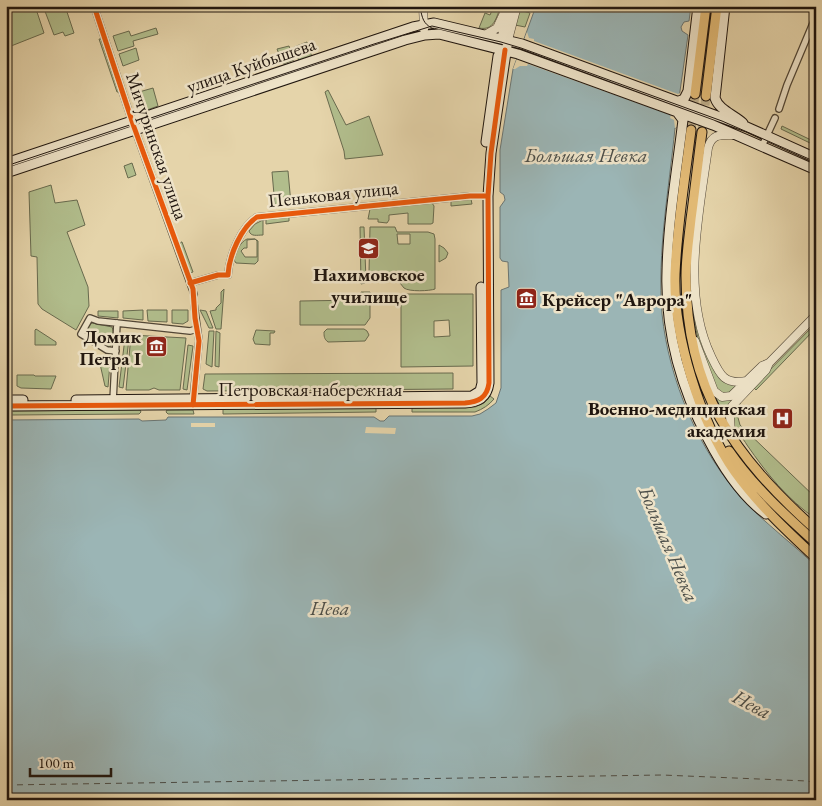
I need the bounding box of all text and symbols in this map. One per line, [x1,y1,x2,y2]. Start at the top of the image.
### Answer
street label: улица Куйбышева [183,31,319,99]
street label: Мичуринская улица [120,69,194,223]
water label: Большая Невка [523,142,648,168]
street label: Пеньковая улица [267,175,400,213]
school or university icon: Нахимовское училище [357,236,381,260]
place label: Нахимовское училище [313,262,425,309]
museum icon: Крейсер "Аврора" [514,287,538,311]
place label: Крейсер "Аврора" [542,287,692,312]
place label: Домик Петра I [79,324,141,371]
museum icon: Домик Петра I [145,335,169,359]
street label: Петровская набережная [218,377,403,402]
place label: Военно-медицинская академия [588,396,766,443]
hospital icon: Военно-медицинская академия [770,407,794,431]
water label: Большая Невка [633,481,705,606]
water label: Нева [309,595,350,621]
water label: Нева [728,683,775,725]
scale bar [30,746,111,778]
text: 100 m [38,753,75,772]

